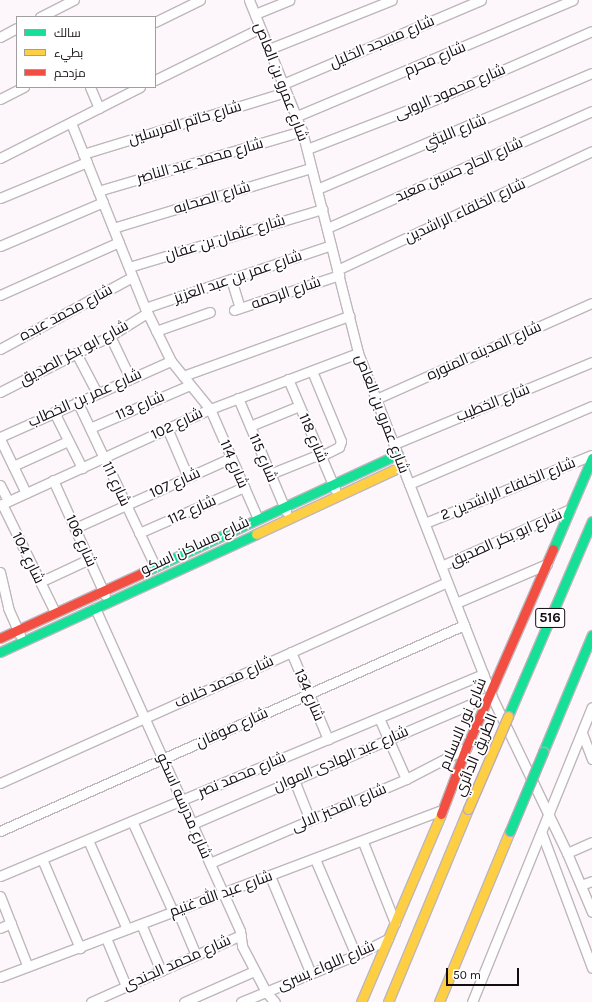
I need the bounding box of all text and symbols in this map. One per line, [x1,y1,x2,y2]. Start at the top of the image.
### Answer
street label: شارع مسجد الخليل [327,12,437,72]
legend [16,16,156,88]
street label: شارع عمرو بن العاص [250,20,312,144]
text: سالك [54,26,81,40]
street label: شارع محرم [401,38,469,80]
text: بطيء [54,46,83,60]
street label: شارع محمود الروبى [392,60,508,124]
text: مزدحم [54,66,86,80]
street label: شارع خاتم المرسلين [126,97,244,149]
street label: شارع الليثي [421,111,489,153]
street label: شارع محمد عبد الناصر [134,134,266,188]
street label: شارع الحاج حسين معبد [392,134,526,206]
street label: شارع الخلفاء الراشدين [401,175,529,247]
street label: شارع الصحابه [171,178,253,218]
street label: شارع عثمان بن عفان [163,211,287,265]
street label: شارع عمر بن عبد العزيز [171,247,305,307]
street label: شارع الرحمه [249,273,323,313]
street label: شارع محمد عبده [16,281,116,345]
street label: شارع ابو بكر الصديق [16,317,132,389]
street label: شارع المدينه المنوره [424,318,544,384]
street label: شارع عمرو بن العاص [351,352,413,476]
street label: شارع عمر بن الخطاب [25,365,145,431]
street label: شارع الخطيب [454,380,532,426]
street label: شارع 113 [113,388,167,424]
street label: شارع 102 [148,404,206,444]
street label: شارع 118 [295,411,331,465]
street label: شارع 115 [245,431,281,485]
street label: شارع 114 [216,437,252,491]
street label: شارع الخلفاء الراشدين 2 [438,454,578,524]
street label: شارع 111 [98,459,134,509]
street label: شارع 107 [147,464,203,502]
street label: شارع 112 [165,491,219,529]
street label: شارع ابو بكر الصديق [447,505,565,571]
street label: شارع 106 [62,512,100,570]
street label: شارع مساكن اسكو [138,513,252,579]
street label: شارع 104 [8,529,48,587]
road number: 516 [535,606,565,630]
street label: شارع محمد خلاف [172,652,276,712]
street label: شارع 134 [290,666,328,724]
street label: شارع نور الاسلام [436,675,490,773]
street label: شارع صوفان [193,704,271,752]
street label: الطريق الدائري [450,711,502,799]
street label: شارع عبد الهادى الموان [271,722,411,796]
street label: شارع محمد نصر [195,748,289,802]
street label: شارع مدرسه اسكو [153,750,215,862]
street label: شارع المخبز الالى [289,780,389,836]
street label: شارع عبد الله غنيم [167,867,275,921]
street label: شارع محمد الجندى [120,931,234,995]
street label: شارع اللواء يسرى [274,937,378,995]
scale bar [448,960,521,986]
text: 50 m [453,968,481,982]

